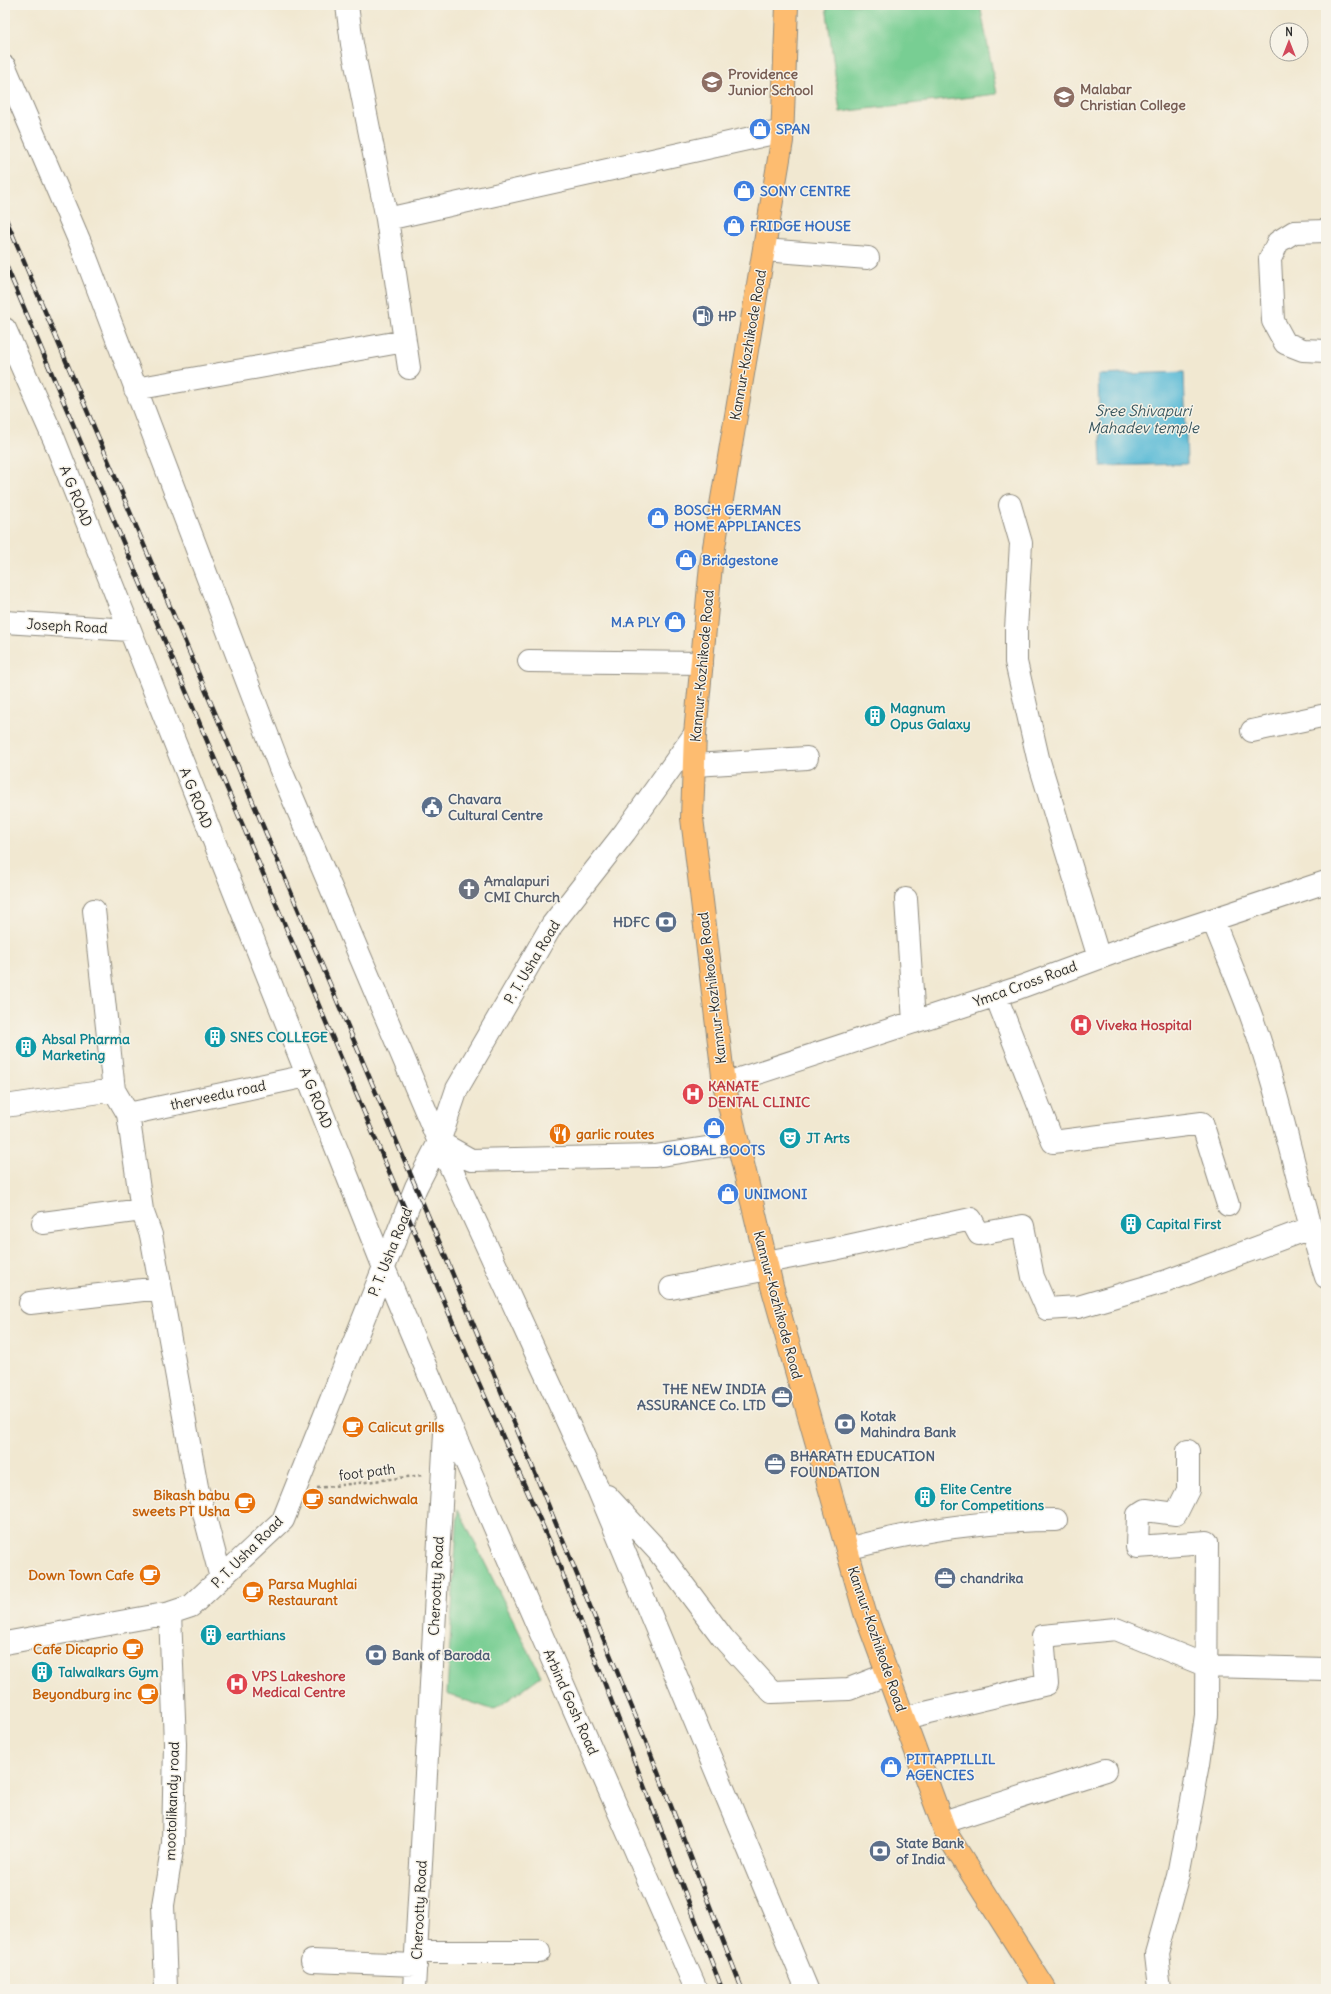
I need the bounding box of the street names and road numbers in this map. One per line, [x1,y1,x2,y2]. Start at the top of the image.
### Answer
street label: Kannur-Kozhikode Road [726,268,770,422]
street label: A G ROAD [56,463,96,529]
street label: Kannur-Kozhikode Road [686,589,718,743]
street label: Joseph Road [26,615,108,637]
street label: A G ROAD [176,765,216,831]
street label: Kannur-Kozhikode Road [694,911,730,1065]
street label: P. T. Usha Road [500,917,564,1007]
street label: Ymca Cross Road [971,957,1079,1011]
street label: A G ROAD [296,1065,336,1131]
street label: therveedu road [169,1076,267,1114]
street label: P. T. Usha Road [364,1205,416,1299]
street label: Kannur-Kozhikode Road [750,1229,806,1381]
street label: foot path [338,1460,396,1484]
street label: P. T. Usha Road [207,1512,287,1592]
street label: Cherootty Road [424,1536,448,1636]
street label: Kannur-Kozhikode Road [844,1564,910,1714]
street label: Arbind Gosh Road [540,1646,602,1758]
street label: mootolikandy road [161,1741,183,1861]
street label: Cherootty Road [407,1860,431,1960]

